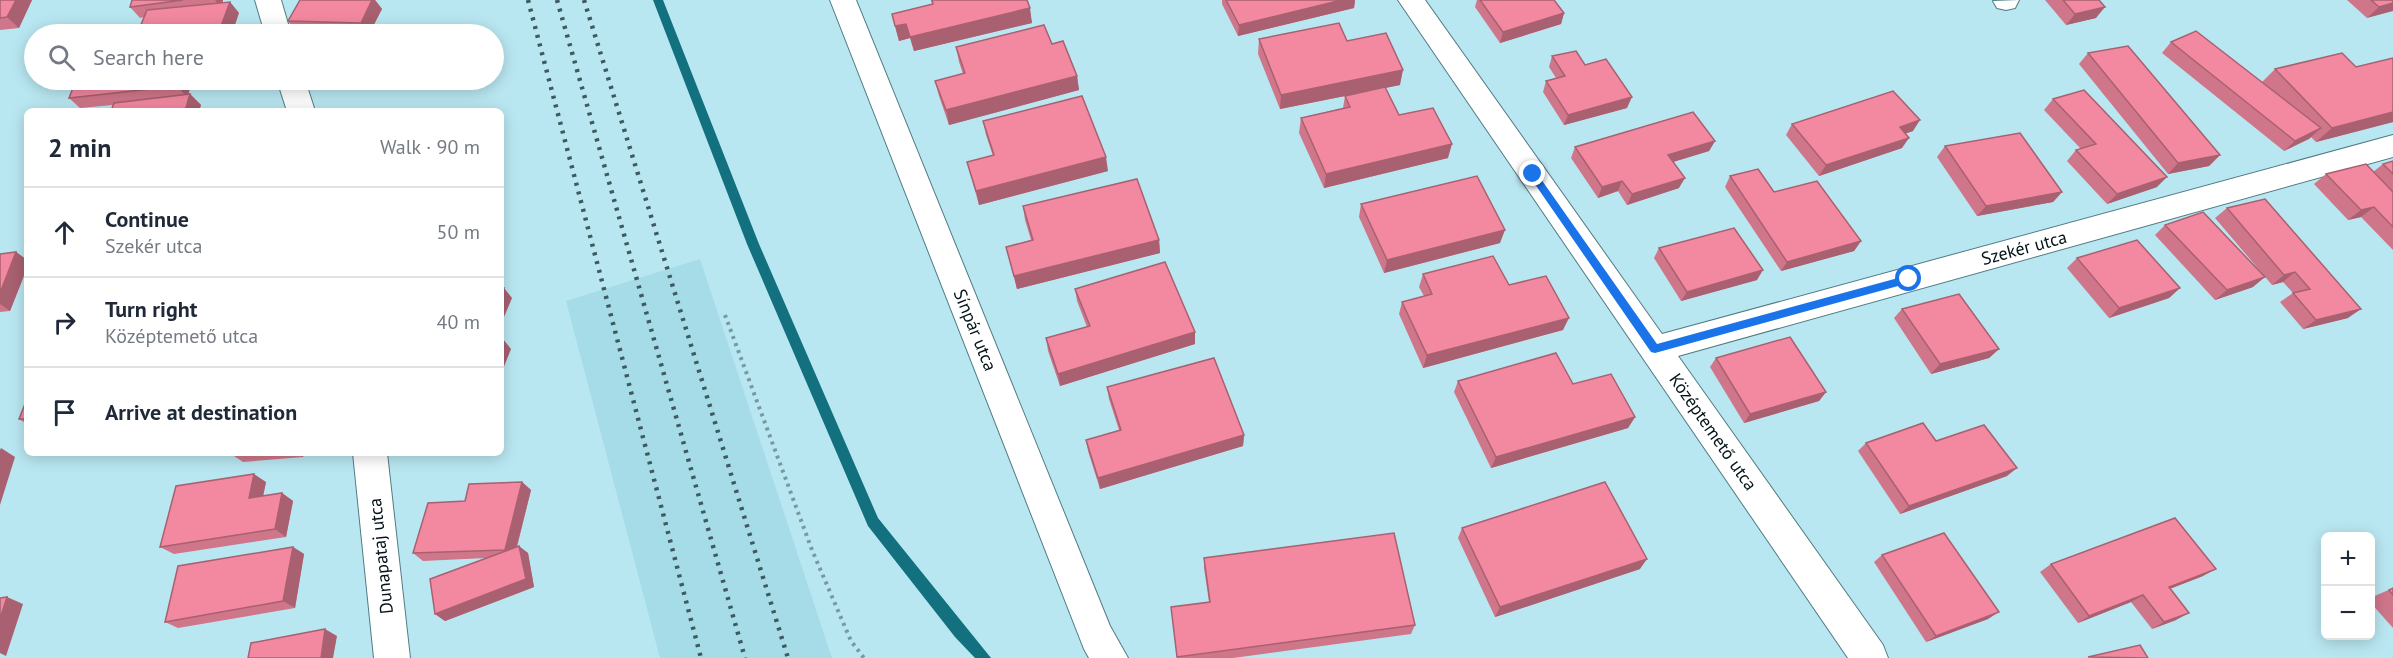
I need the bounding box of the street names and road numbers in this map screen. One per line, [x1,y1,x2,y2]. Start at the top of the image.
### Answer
street label: Szekér utca [1979,225,2069,270]
street label: Sínpár utca [949,285,1002,374]
street label: Középtemető utca [1664,369,1762,495]
street label: Dunapataj utca [363,497,398,615]

